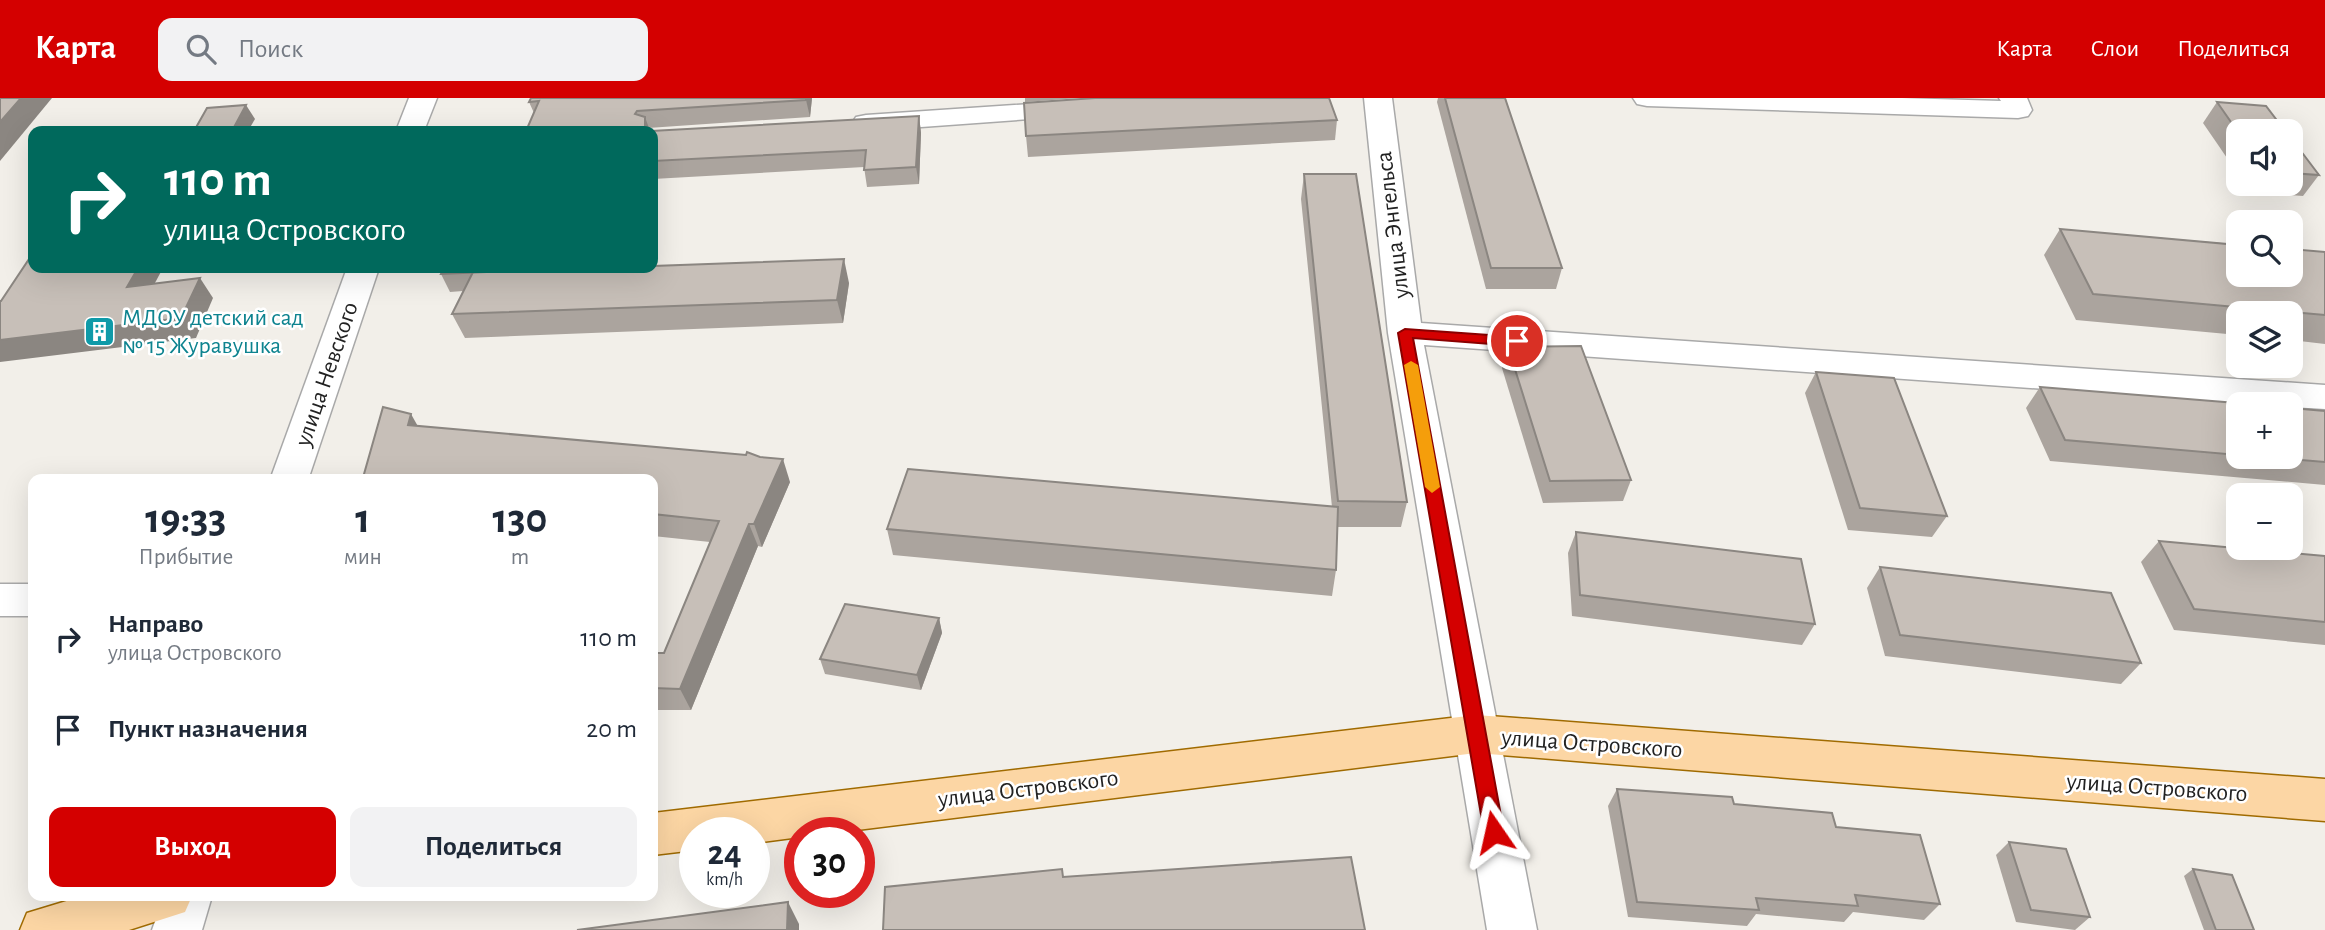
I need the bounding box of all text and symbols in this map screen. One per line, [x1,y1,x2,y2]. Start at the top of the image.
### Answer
search box [158,18,648,81]
icon: search [182,30,220,68]
text: Карта [35,32,116,65]
text: Поиск [238,36,303,62]
text: Карта [1996,37,2052,61]
text: Слои [2090,37,2139,61]
text: Поделиться [2177,37,2290,61]
map controls [2226,119,2303,560]
button: sound [2226,119,2303,196]
street label: улица Энгельса [1372,150,1414,301]
icon: right [49,154,140,245]
text: 110 m [164,156,272,205]
button: search [2226,210,2303,287]
text: улица Островского [164,214,406,246]
street label: улица Невского [291,299,363,450]
button: layers [2226,301,2303,378]
place label: МДОУ детский сад № 15 Журавушка [122,306,304,358]
pin [1487,311,1547,371]
building icon: МДОУ детский сад № 15 Журавушка [82,314,116,348]
icon: arrive [1498,322,1536,360]
button: + [2226,392,2303,469]
button: − [2226,483,2303,560]
text: 19:33 [145,498,226,540]
text: 1 [355,498,370,540]
text: 130 [492,498,547,540]
text: Прибытие [138,546,233,569]
text: мин [344,546,382,569]
text: m [511,546,529,569]
text: Направо [108,611,203,637]
icon: right [49,620,87,658]
text: 110 m [580,625,637,651]
text: улица Островского [108,642,282,665]
icon: arrive [49,711,87,749]
text: Пункт назначения [108,716,308,742]
text: 20 m [586,716,637,742]
street label: улица Островского [1500,726,1683,762]
street label: улица Островского [936,766,1120,812]
street label: улица Островского [2065,770,2248,806]
position arrow [1457,795,1531,869]
button: Выход [49,807,336,887]
button: Поделиться [350,807,637,887]
speed limit sign: 30 [784,817,875,908]
text: 24 [707,836,742,871]
text: km/h [706,871,743,889]

